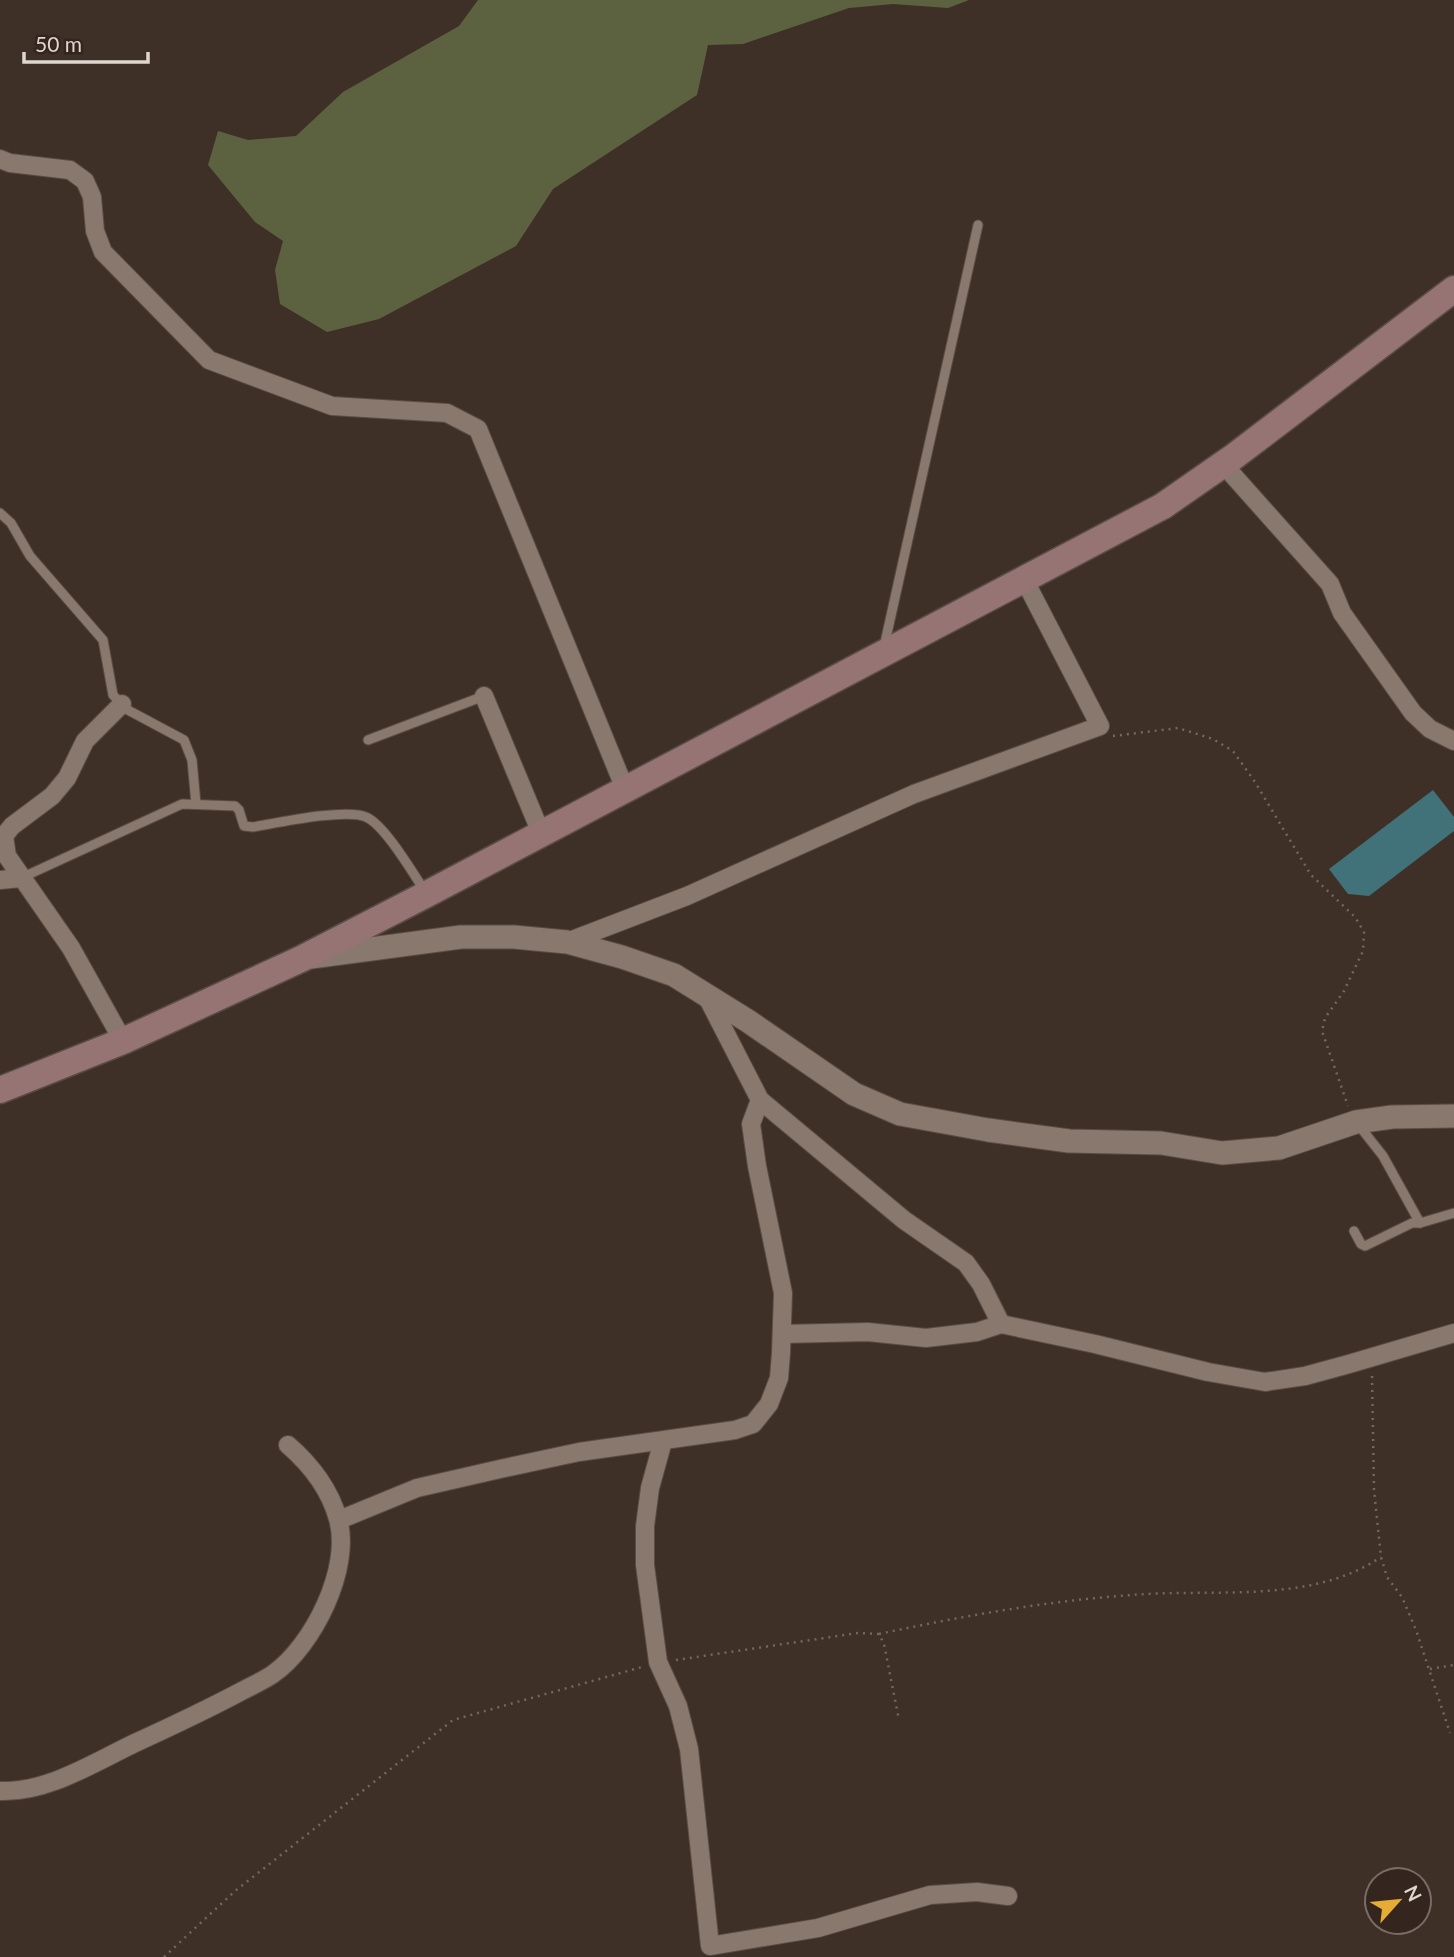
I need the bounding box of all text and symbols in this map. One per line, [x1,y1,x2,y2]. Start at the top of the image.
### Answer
scale bar [24,21,149,65]
text: 50 m [35,31,82,56]
north arrow [1363,1866,1433,1936]
text: N [1400,1881,1427,1905]

